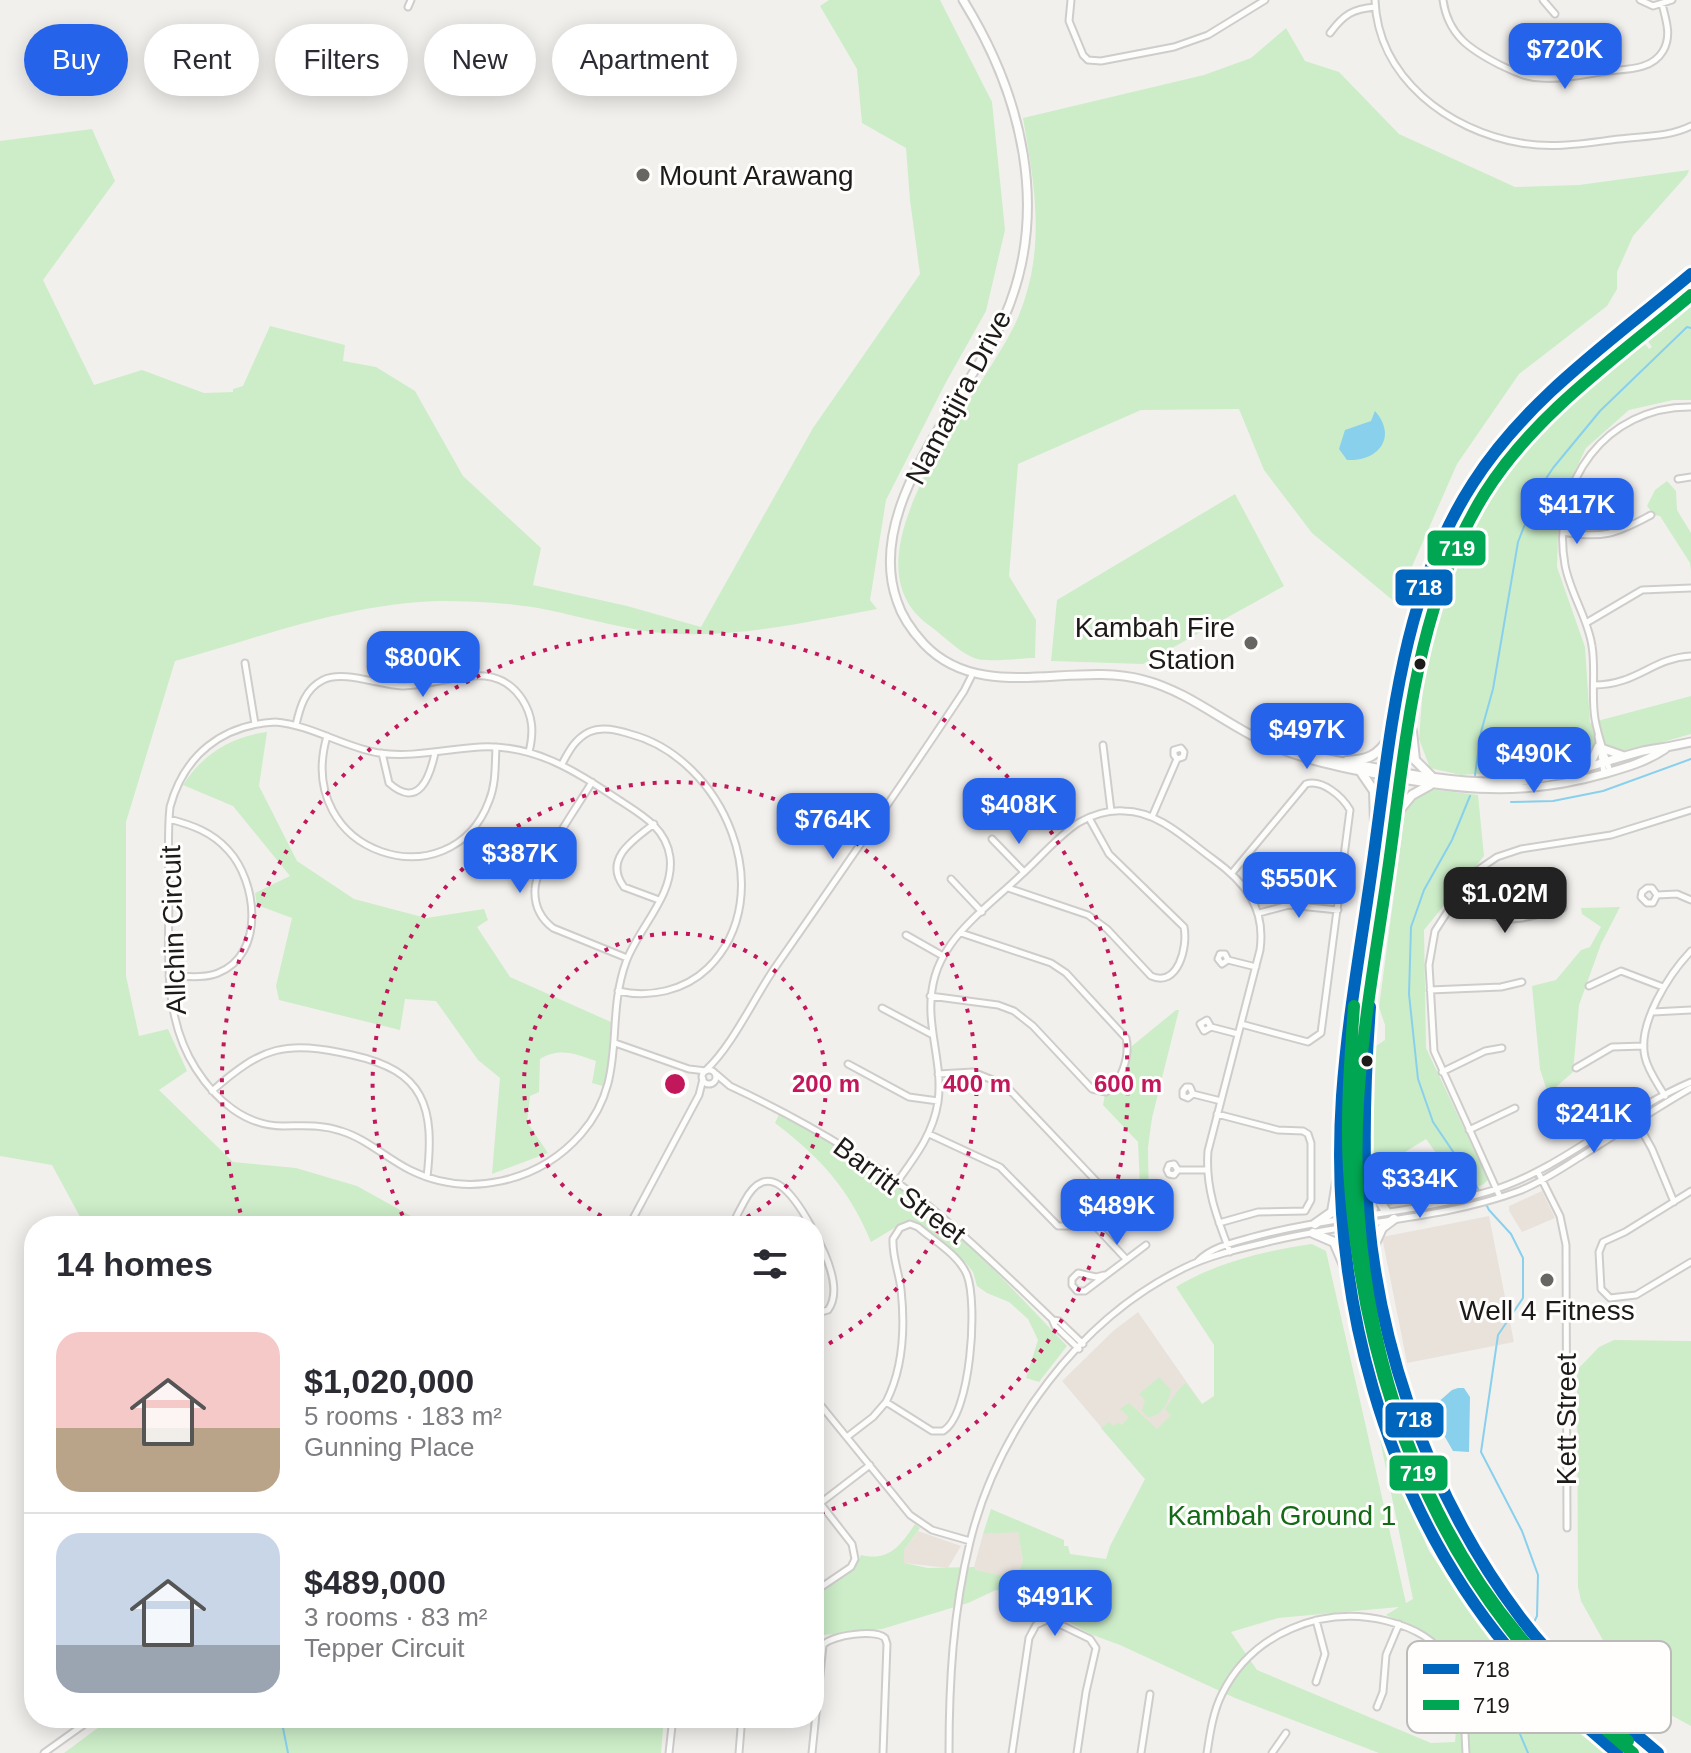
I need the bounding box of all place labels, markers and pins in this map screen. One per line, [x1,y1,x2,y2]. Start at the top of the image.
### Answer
pin: $720K [1509,23,1621,91]
place label: Mount Arawang [659,160,854,191]
marker: Mount Arawang [634,166,652,184]
pin: $417K [1521,478,1633,546]
place label: Kambah Fire Station [1075,612,1235,675]
pin: $800K [367,631,479,699]
marker: Kambah Fire Station [1242,634,1260,652]
unlabelled marker [1412,656,1428,672]
pin: $497K [1251,703,1363,771]
pin: $490K [1478,727,1590,795]
pin: $408K [963,778,1075,846]
pin: $764K [777,793,889,861]
pin: $387K [464,827,576,895]
pin: $550K [1243,852,1355,920]
pin: $1.02M [1440,867,1570,935]
unlabelled marker [1359,1053,1375,1069]
centre of rings [661,1070,689,1098]
pin: $241K [1538,1087,1650,1155]
pin: $334K [1364,1152,1476,1220]
pin: $489K [1061,1179,1173,1247]
marker: Well 4 Fitness [1538,1271,1556,1289]
place label: Well 4 Fitness [1459,1295,1635,1326]
pin: $491K [999,1570,1111,1638]

